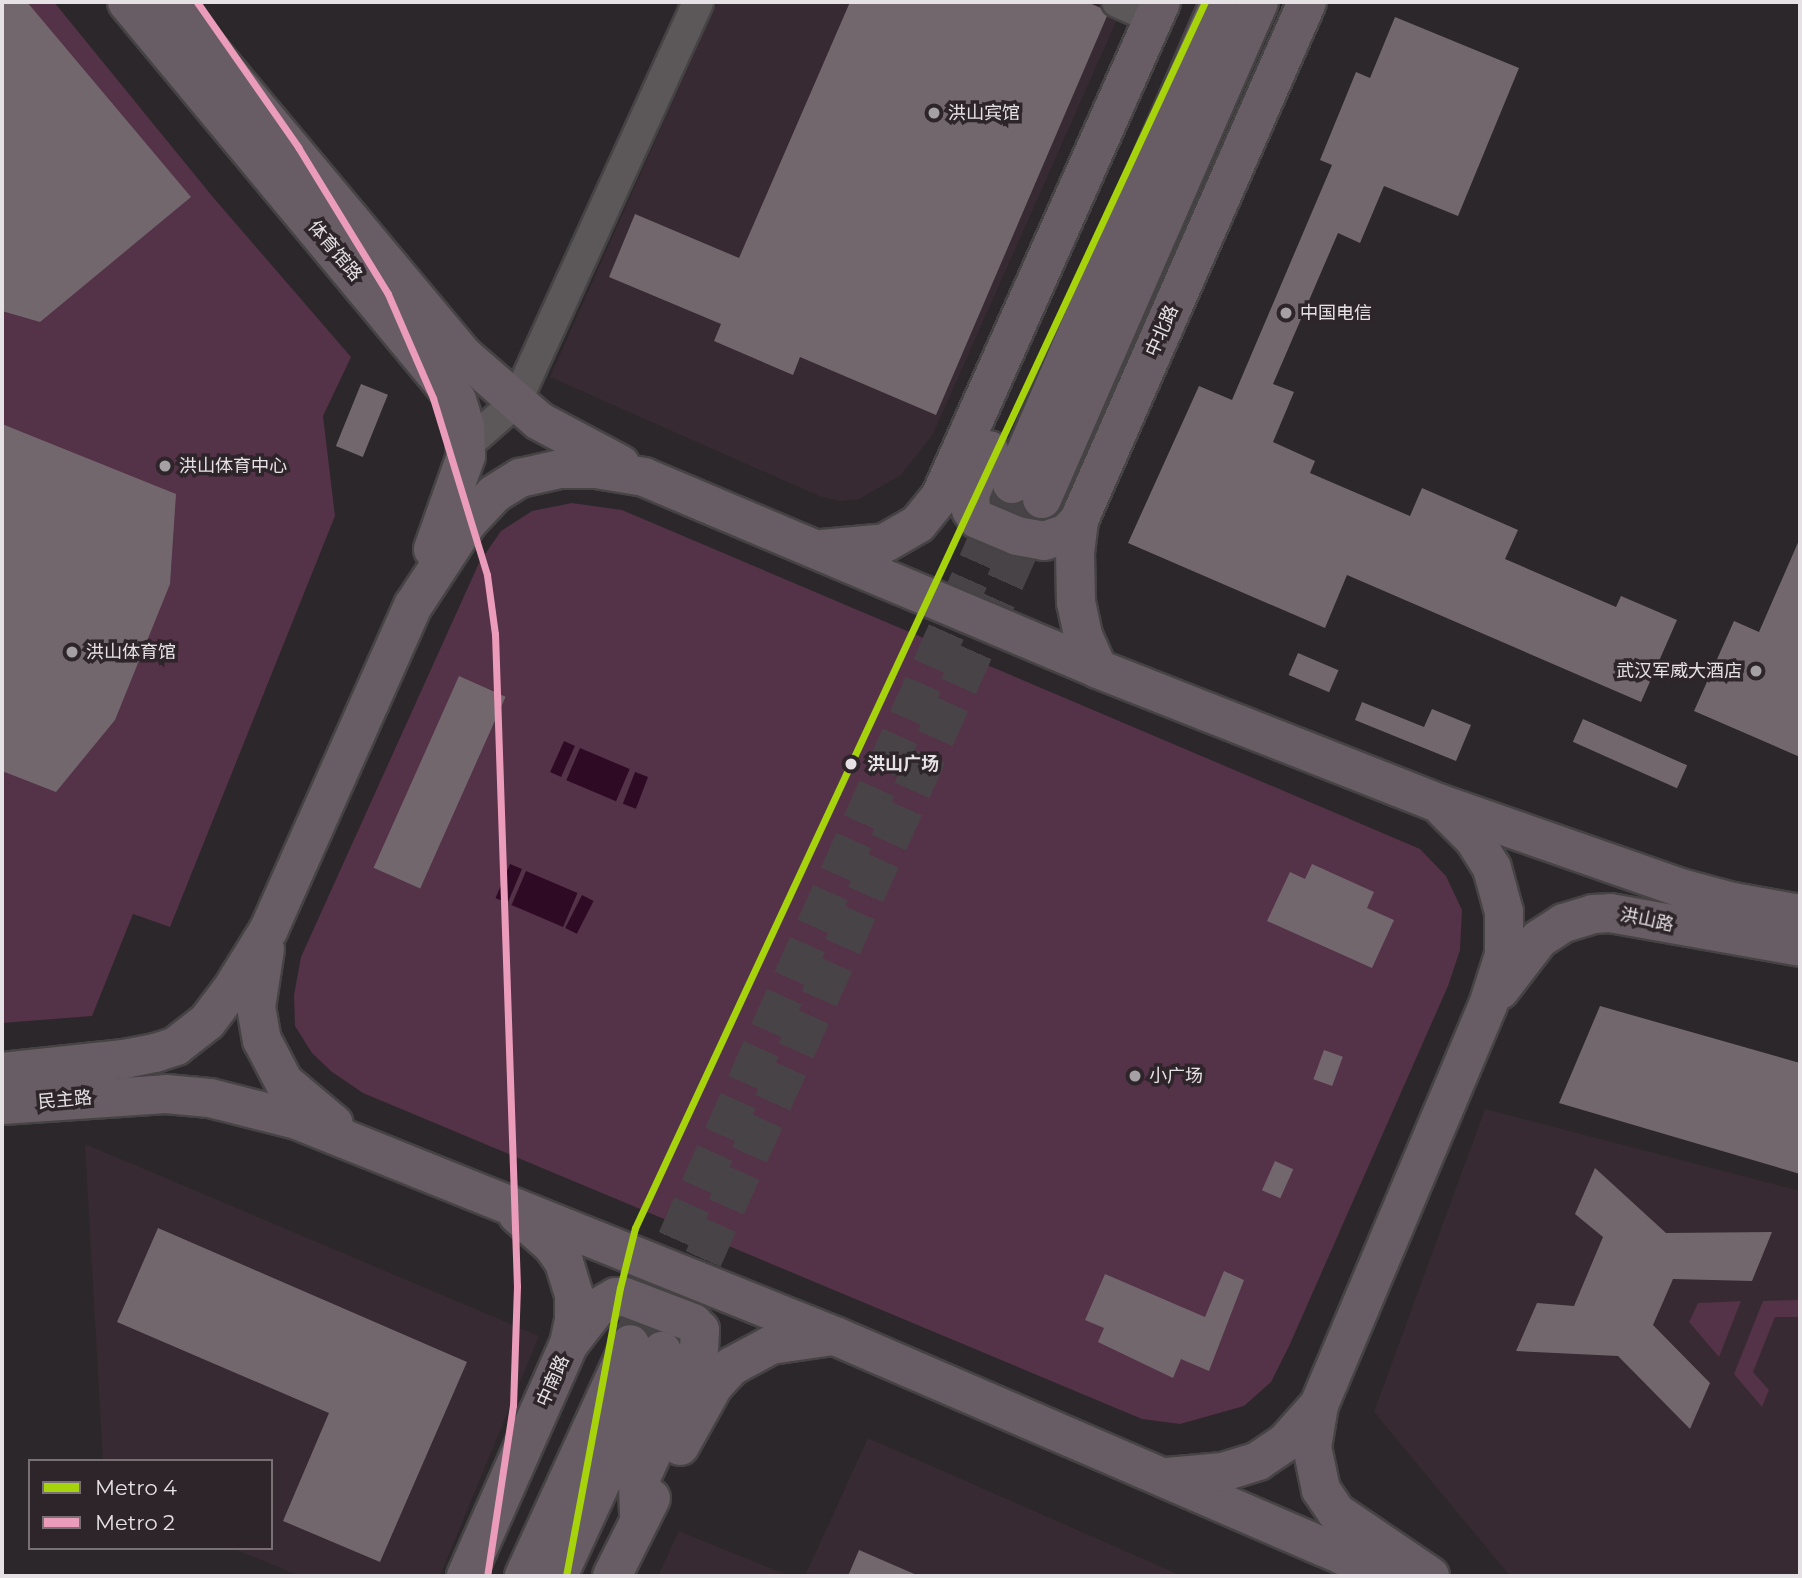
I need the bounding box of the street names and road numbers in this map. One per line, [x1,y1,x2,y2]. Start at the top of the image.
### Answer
street label: 体育馆路 [304,216,366,286]
street label: 中北路 [1141,302,1183,360]
street label: 洪山路 [1618,904,1676,936]
street label: 民主路 [37,1087,93,1113]
street label: 中南路 [532,1352,574,1410]

